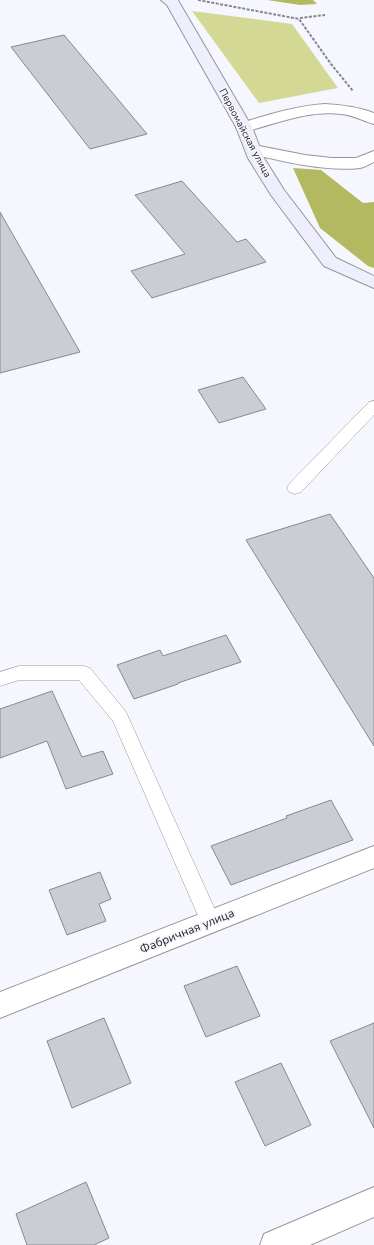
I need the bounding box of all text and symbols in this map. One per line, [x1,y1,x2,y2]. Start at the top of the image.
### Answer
street label: Первомайская улица [216,86,274,180]
street label: Фабричная улица [137,905,237,957]

